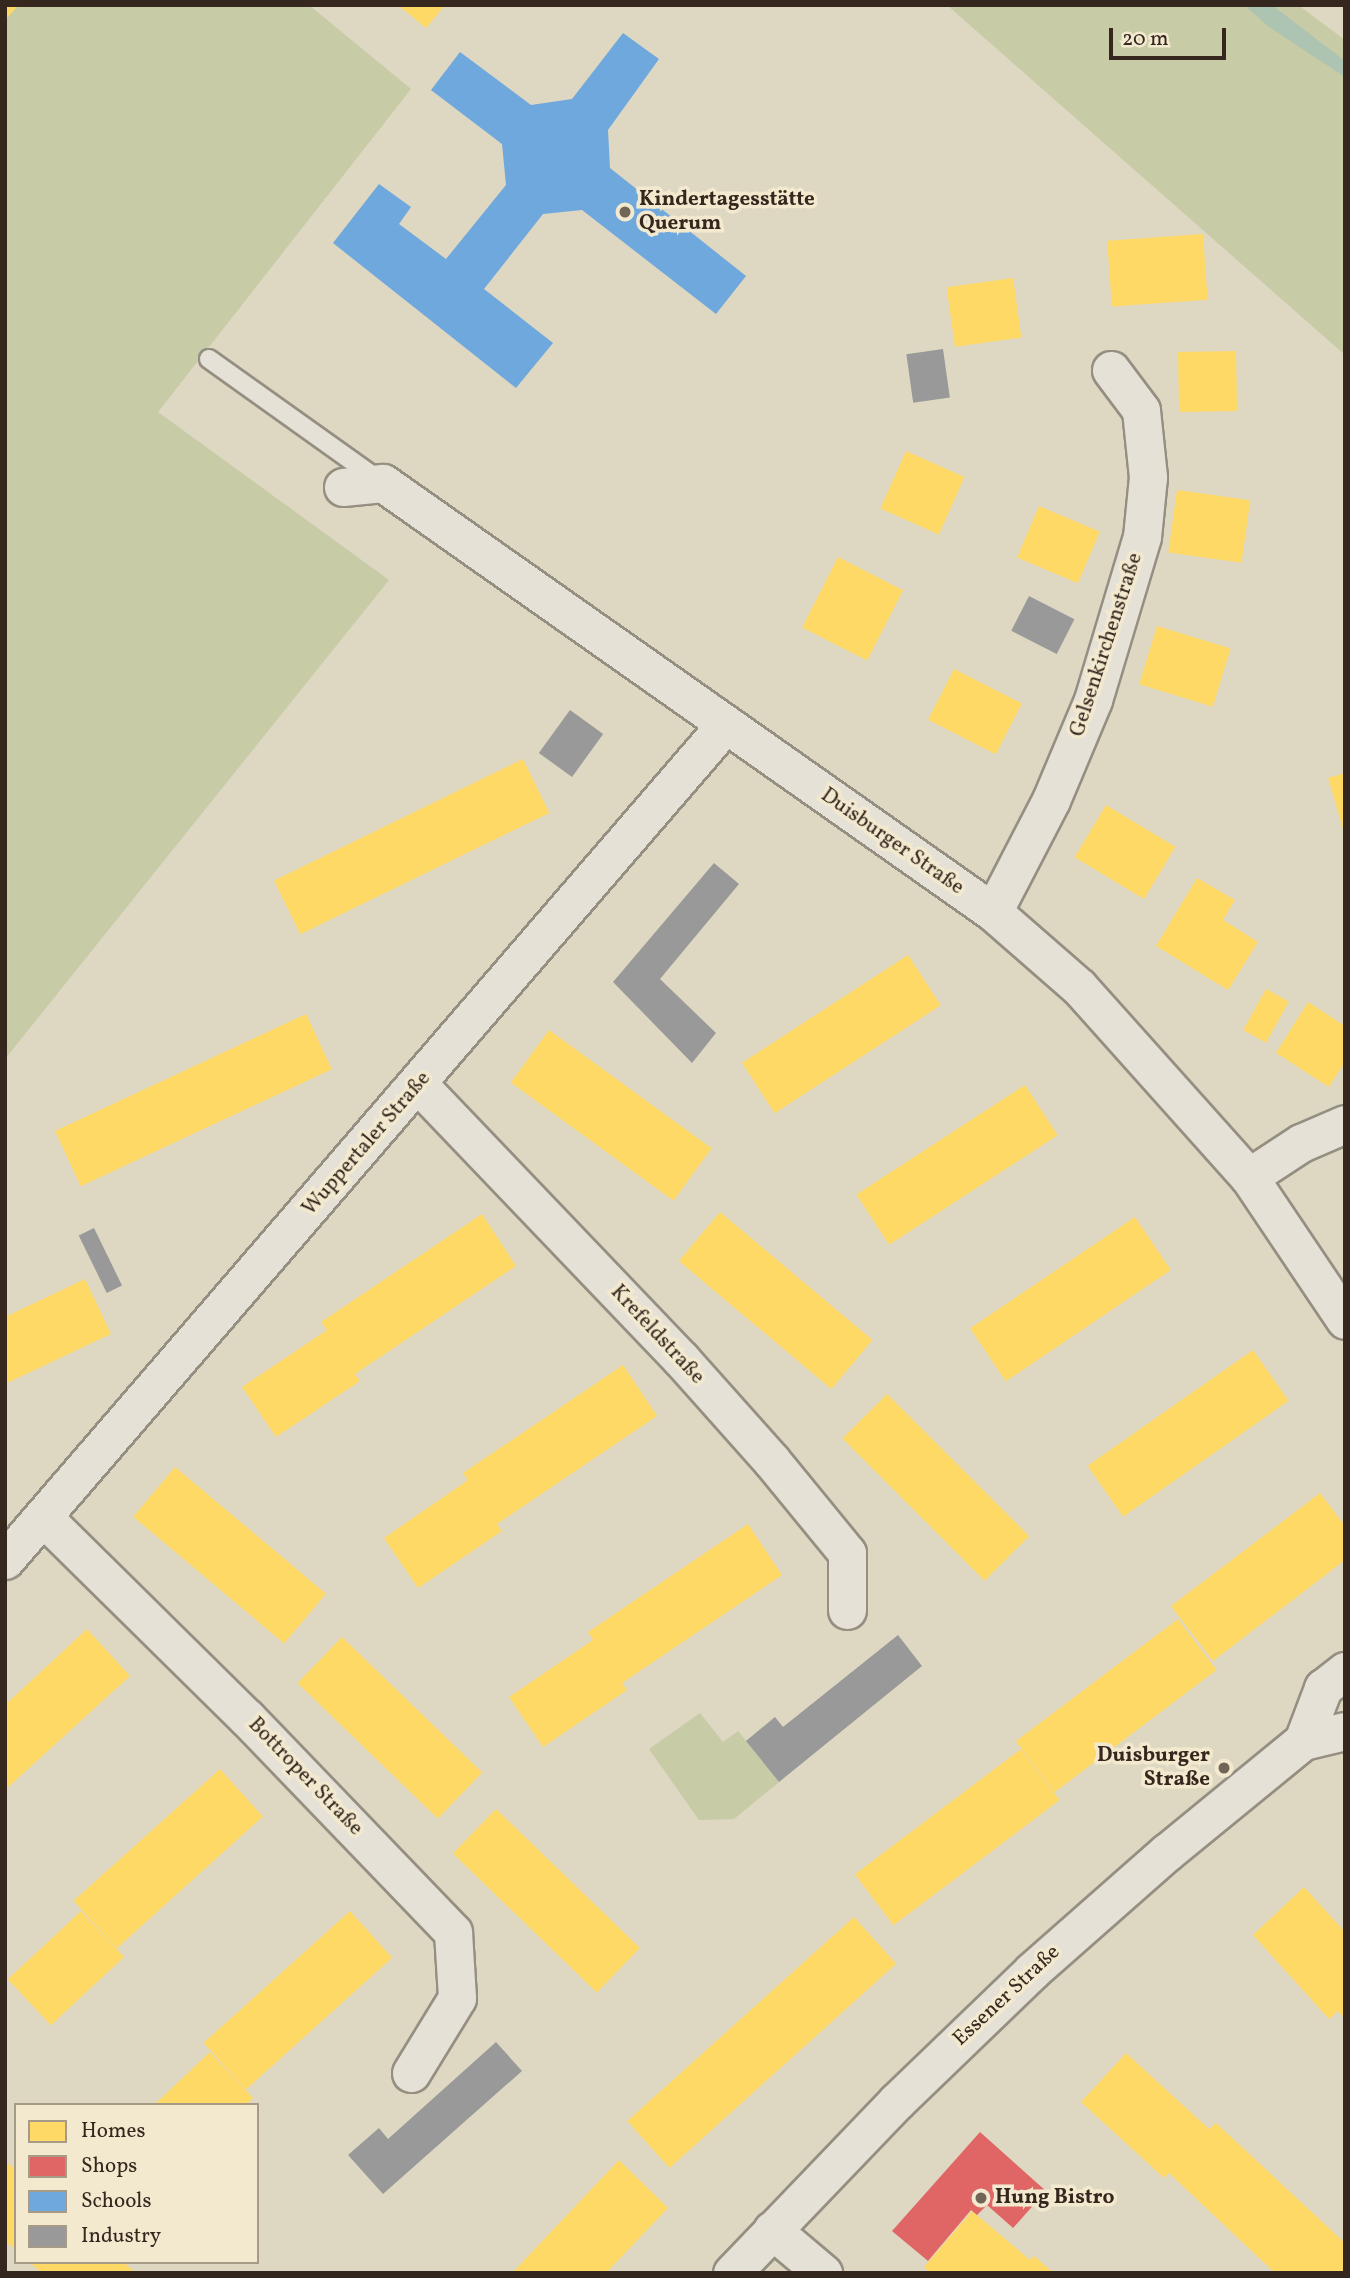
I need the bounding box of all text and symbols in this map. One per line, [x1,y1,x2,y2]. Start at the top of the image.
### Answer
scale bar [1112,14,1229,58]
text: 20 m [1122,25,1168,54]
place label: Kindertagesstätte Querum [639,187,815,237]
marker: Kindertagesstätte Querum [617,204,633,220]
street label: Gelsenkirchenstraße [1065,550,1149,740]
street label: Duisburger Straße [816,783,968,901]
street label: Wuppertaler Straße [298,1067,436,1221]
street label: Krefeldstraße [605,1280,709,1390]
street label: Bottroper Straße [242,1713,368,1841]
place label: Duisburger Straße [1097,1743,1210,1793]
marker: Duisburger Straße [1216,1760,1232,1776]
street label: Essener Straße [948,1940,1066,2052]
legend [14,2103,259,2264]
text: Homes [81,2117,146,2146]
text: Shops [81,2152,137,2181]
place label: Hung Bistro [995,2185,1115,2211]
text: Schools [81,2187,151,2216]
marker: Hung Bistro [973,2190,989,2206]
text: Industry [81,2222,161,2251]

